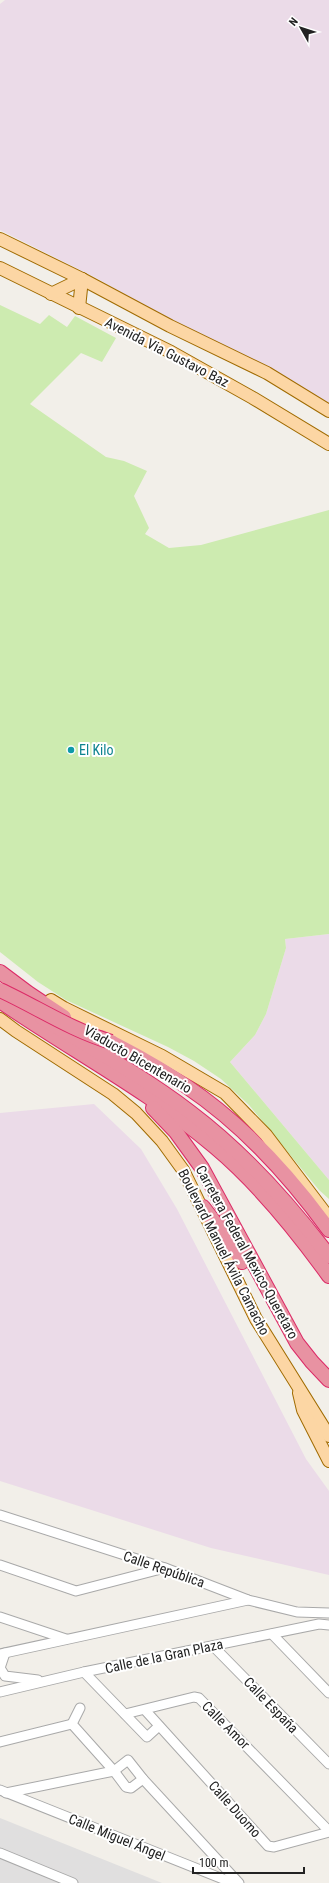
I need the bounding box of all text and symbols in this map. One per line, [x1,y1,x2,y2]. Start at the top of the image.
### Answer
north arrow [281,8,321,48]
text: N [286,15,301,29]
street label: Avenida Via Gustavo Baz [102,314,232,390]
place label: El Kilo [79,742,113,758]
marker: El Kilo [66,745,76,755]
street label: Viaducto Bicentenario [81,1022,195,1096]
street label: Carretera Federal Mexico-Queretaro [193,1162,301,1342]
street label: Boulevard Manuel Ávila Camacho [175,1166,274,1338]
street label: Calle República [121,1548,207,1590]
street label: Calle de la Gran Plaza [104,1636,224,1676]
street label: Calle España [240,1674,302,1736]
street label: Calle Amor [199,1698,253,1752]
street label: Calle Duomo [206,1778,264,1840]
street label: Calle Miguel Ángel [66,1809,168,1864]
scale bar [193,1849,304,1875]
text: 100 m [199,1856,229,1870]

